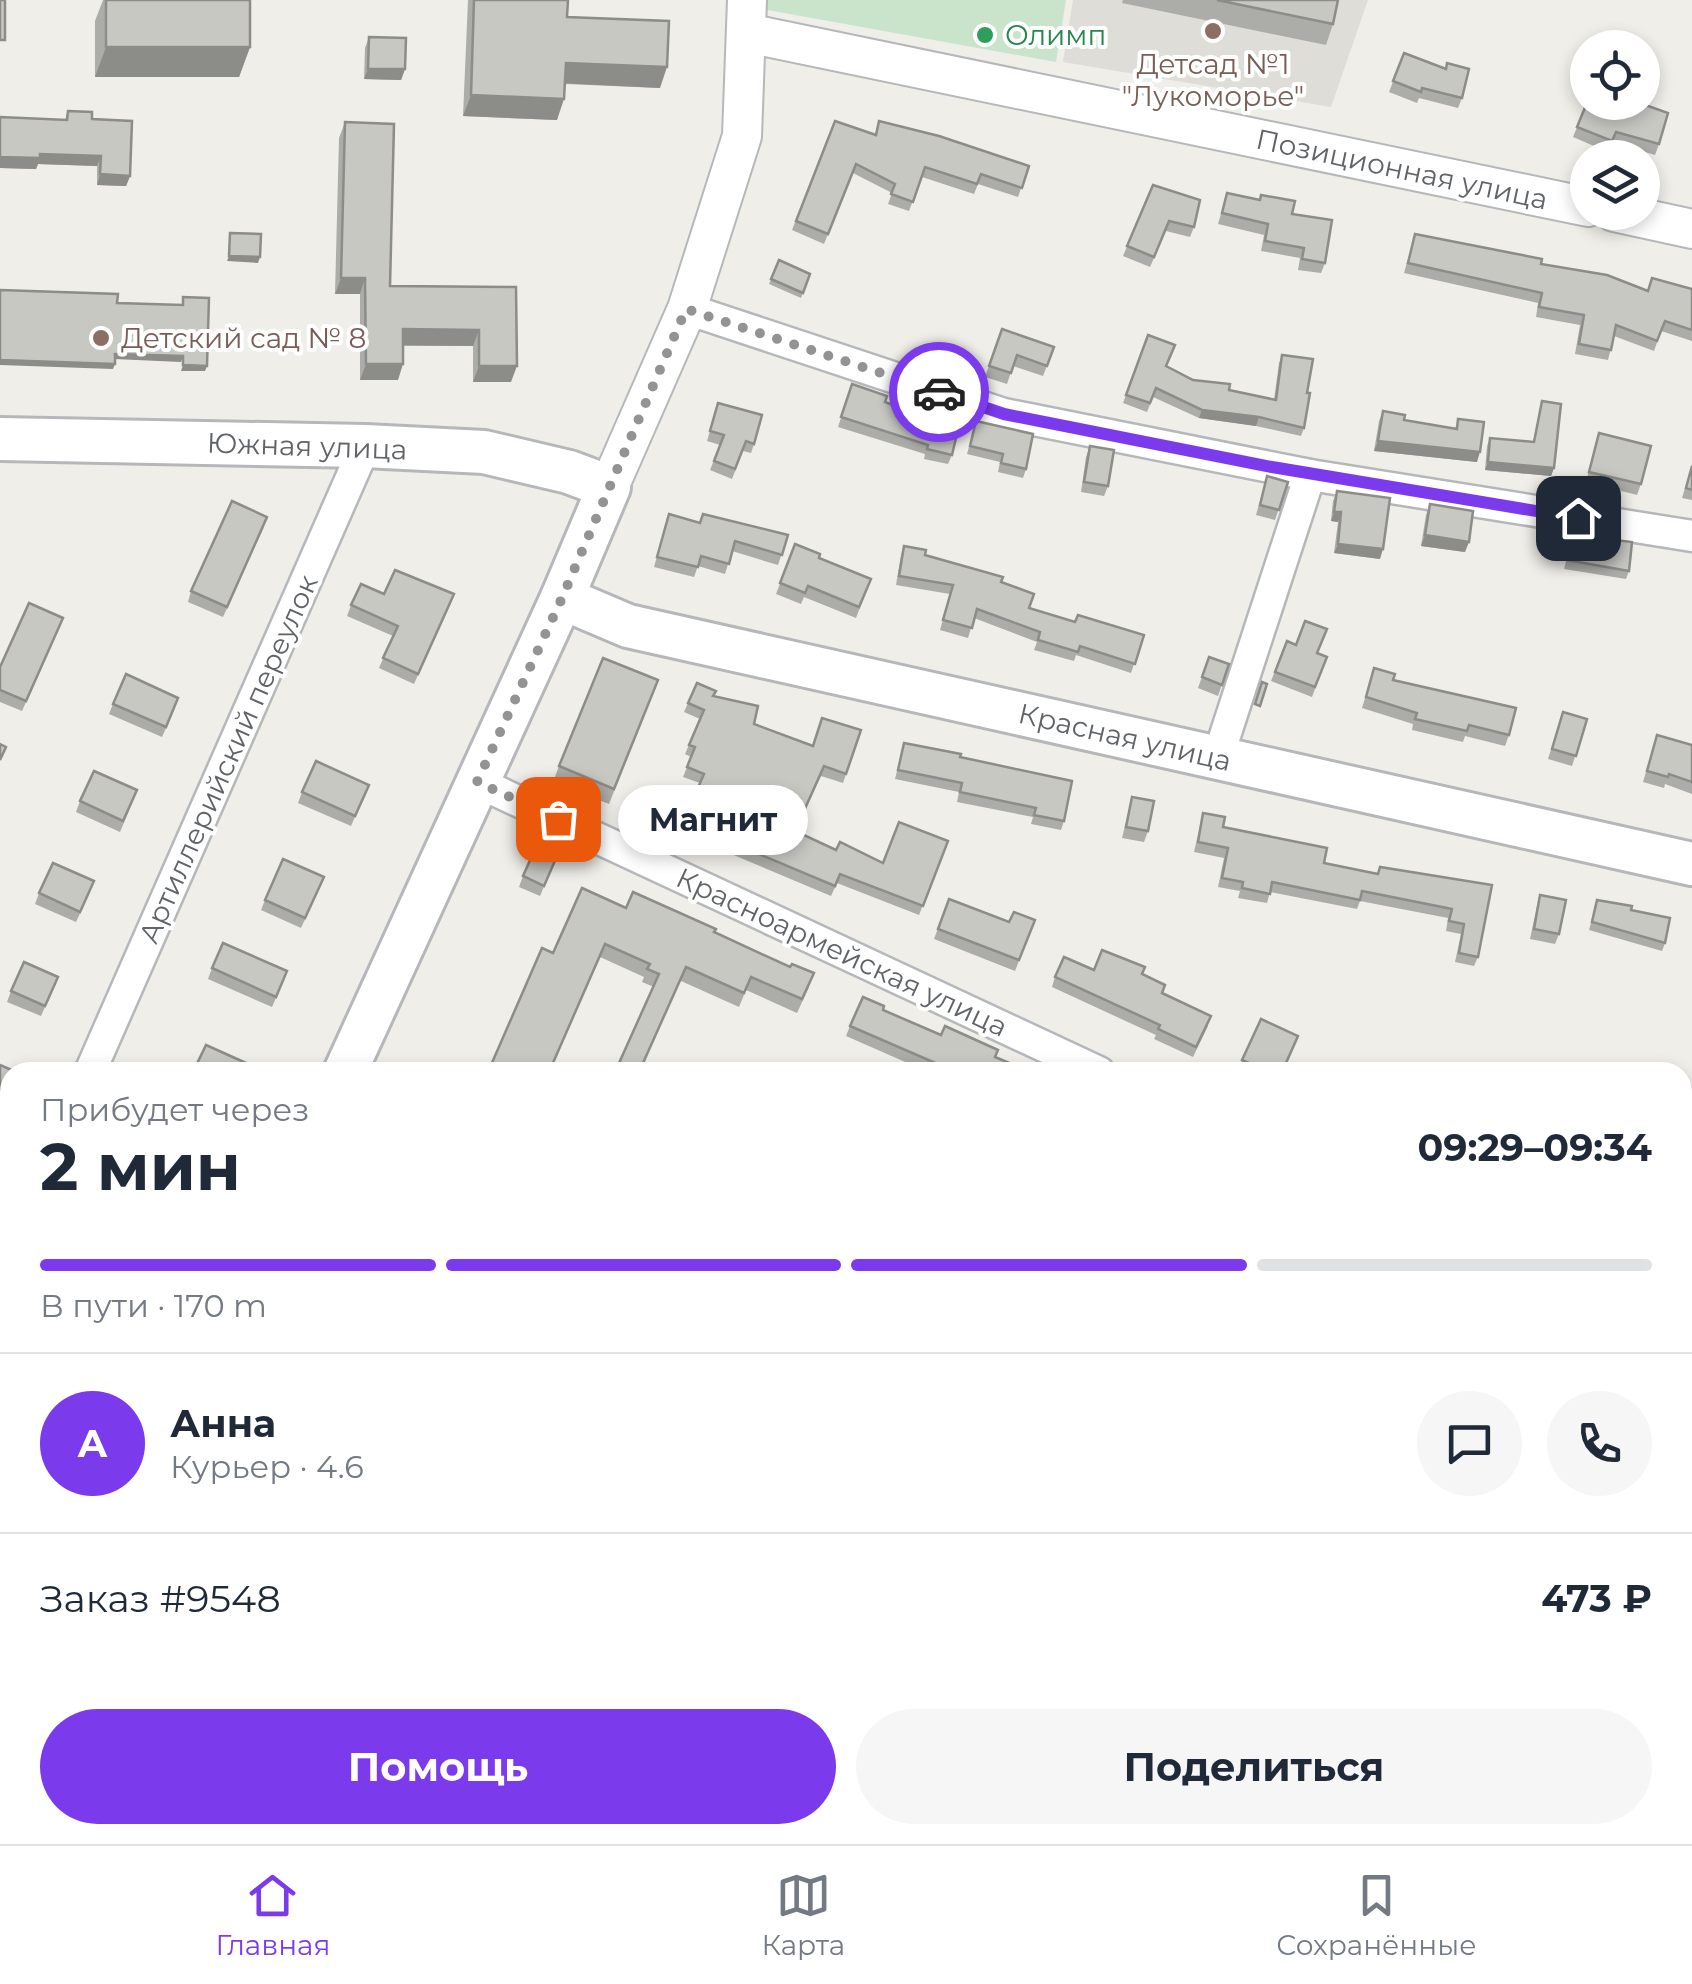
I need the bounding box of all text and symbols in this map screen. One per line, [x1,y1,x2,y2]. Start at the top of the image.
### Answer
place label: Олимп [1005,18,1106,52]
marker: Детсад №1 "Лукоморье" [1202,20,1224,42]
marker: Олимп [974,24,996,46]
map controls [1570,30,1660,230]
button: locate [1570,30,1660,120]
place label: Детсад №1 "Лукоморье" [1122,47,1304,113]
street label: Позиционная улица [1253,121,1551,217]
button: layers [1570,140,1660,230]
place label: Детский сад № 8 [121,321,366,355]
marker: Детский сад № 8 [90,327,112,349]
courier [889,342,989,442]
icon: car [912,365,967,420]
street label: Южная улица [206,426,408,466]
pin [1536,476,1621,561]
icon: home [1551,491,1606,546]
street label: Артиллерийский переулок [131,570,325,948]
street label: Красная улица [1015,696,1235,778]
pin [516,777,601,862]
callout: Магнит [618,784,808,854]
icon: bag [531,792,586,847]
text: Магнит [649,800,777,839]
street label: Красноармейская улица [671,860,1013,1044]
text: Прибудет через [40,1090,309,1129]
text: 09:29–09:34 [1417,1124,1652,1171]
text: 2 мин [40,1127,241,1206]
text: В пути · 170 m [40,1286,267,1325]
button: chat [1417,1391,1522,1496]
button: phone [1547,1391,1652,1496]
text: Анна [170,1400,276,1447]
text: А [77,1420,108,1467]
text: Курьер · 4.6 [170,1447,364,1486]
text: Заказ #9548 [40,1575,281,1622]
text: 473 ₽ [1541,1575,1652,1622]
button: Помощь [40,1709,836,1824]
button: Поделиться [856,1709,1652,1824]
tab: Главная [216,1868,330,1962]
tab: Карта [761,1868,845,1962]
tab: Сохранённые [1276,1868,1476,1962]

